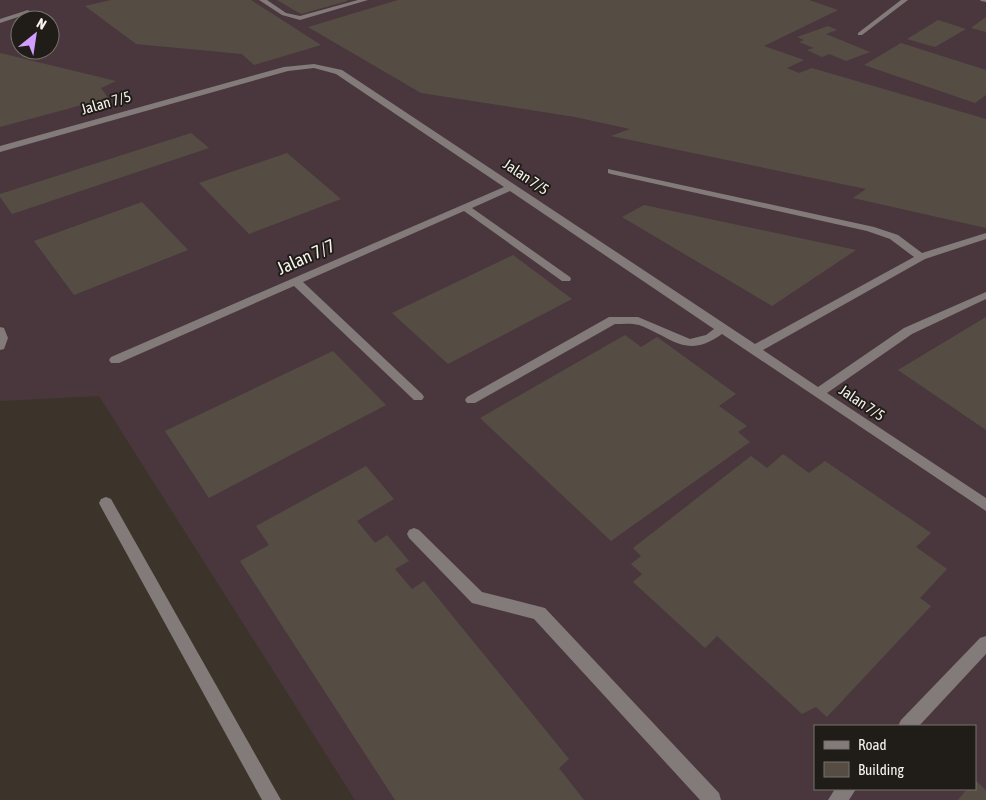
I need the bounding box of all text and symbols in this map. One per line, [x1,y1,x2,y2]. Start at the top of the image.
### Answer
north arrow [10,10,60,60]
text: N [34,15,49,33]
street label: Jalan 7/5 [79,87,133,118]
street label: Jalan 7/5 [500,155,552,198]
street label: Jalan 7/7 [273,234,338,279]
street label: Jalan 7/5 [836,381,888,424]
legend [814,725,976,790]
text: Road [858,736,887,753]
text: Building [858,761,904,778]

